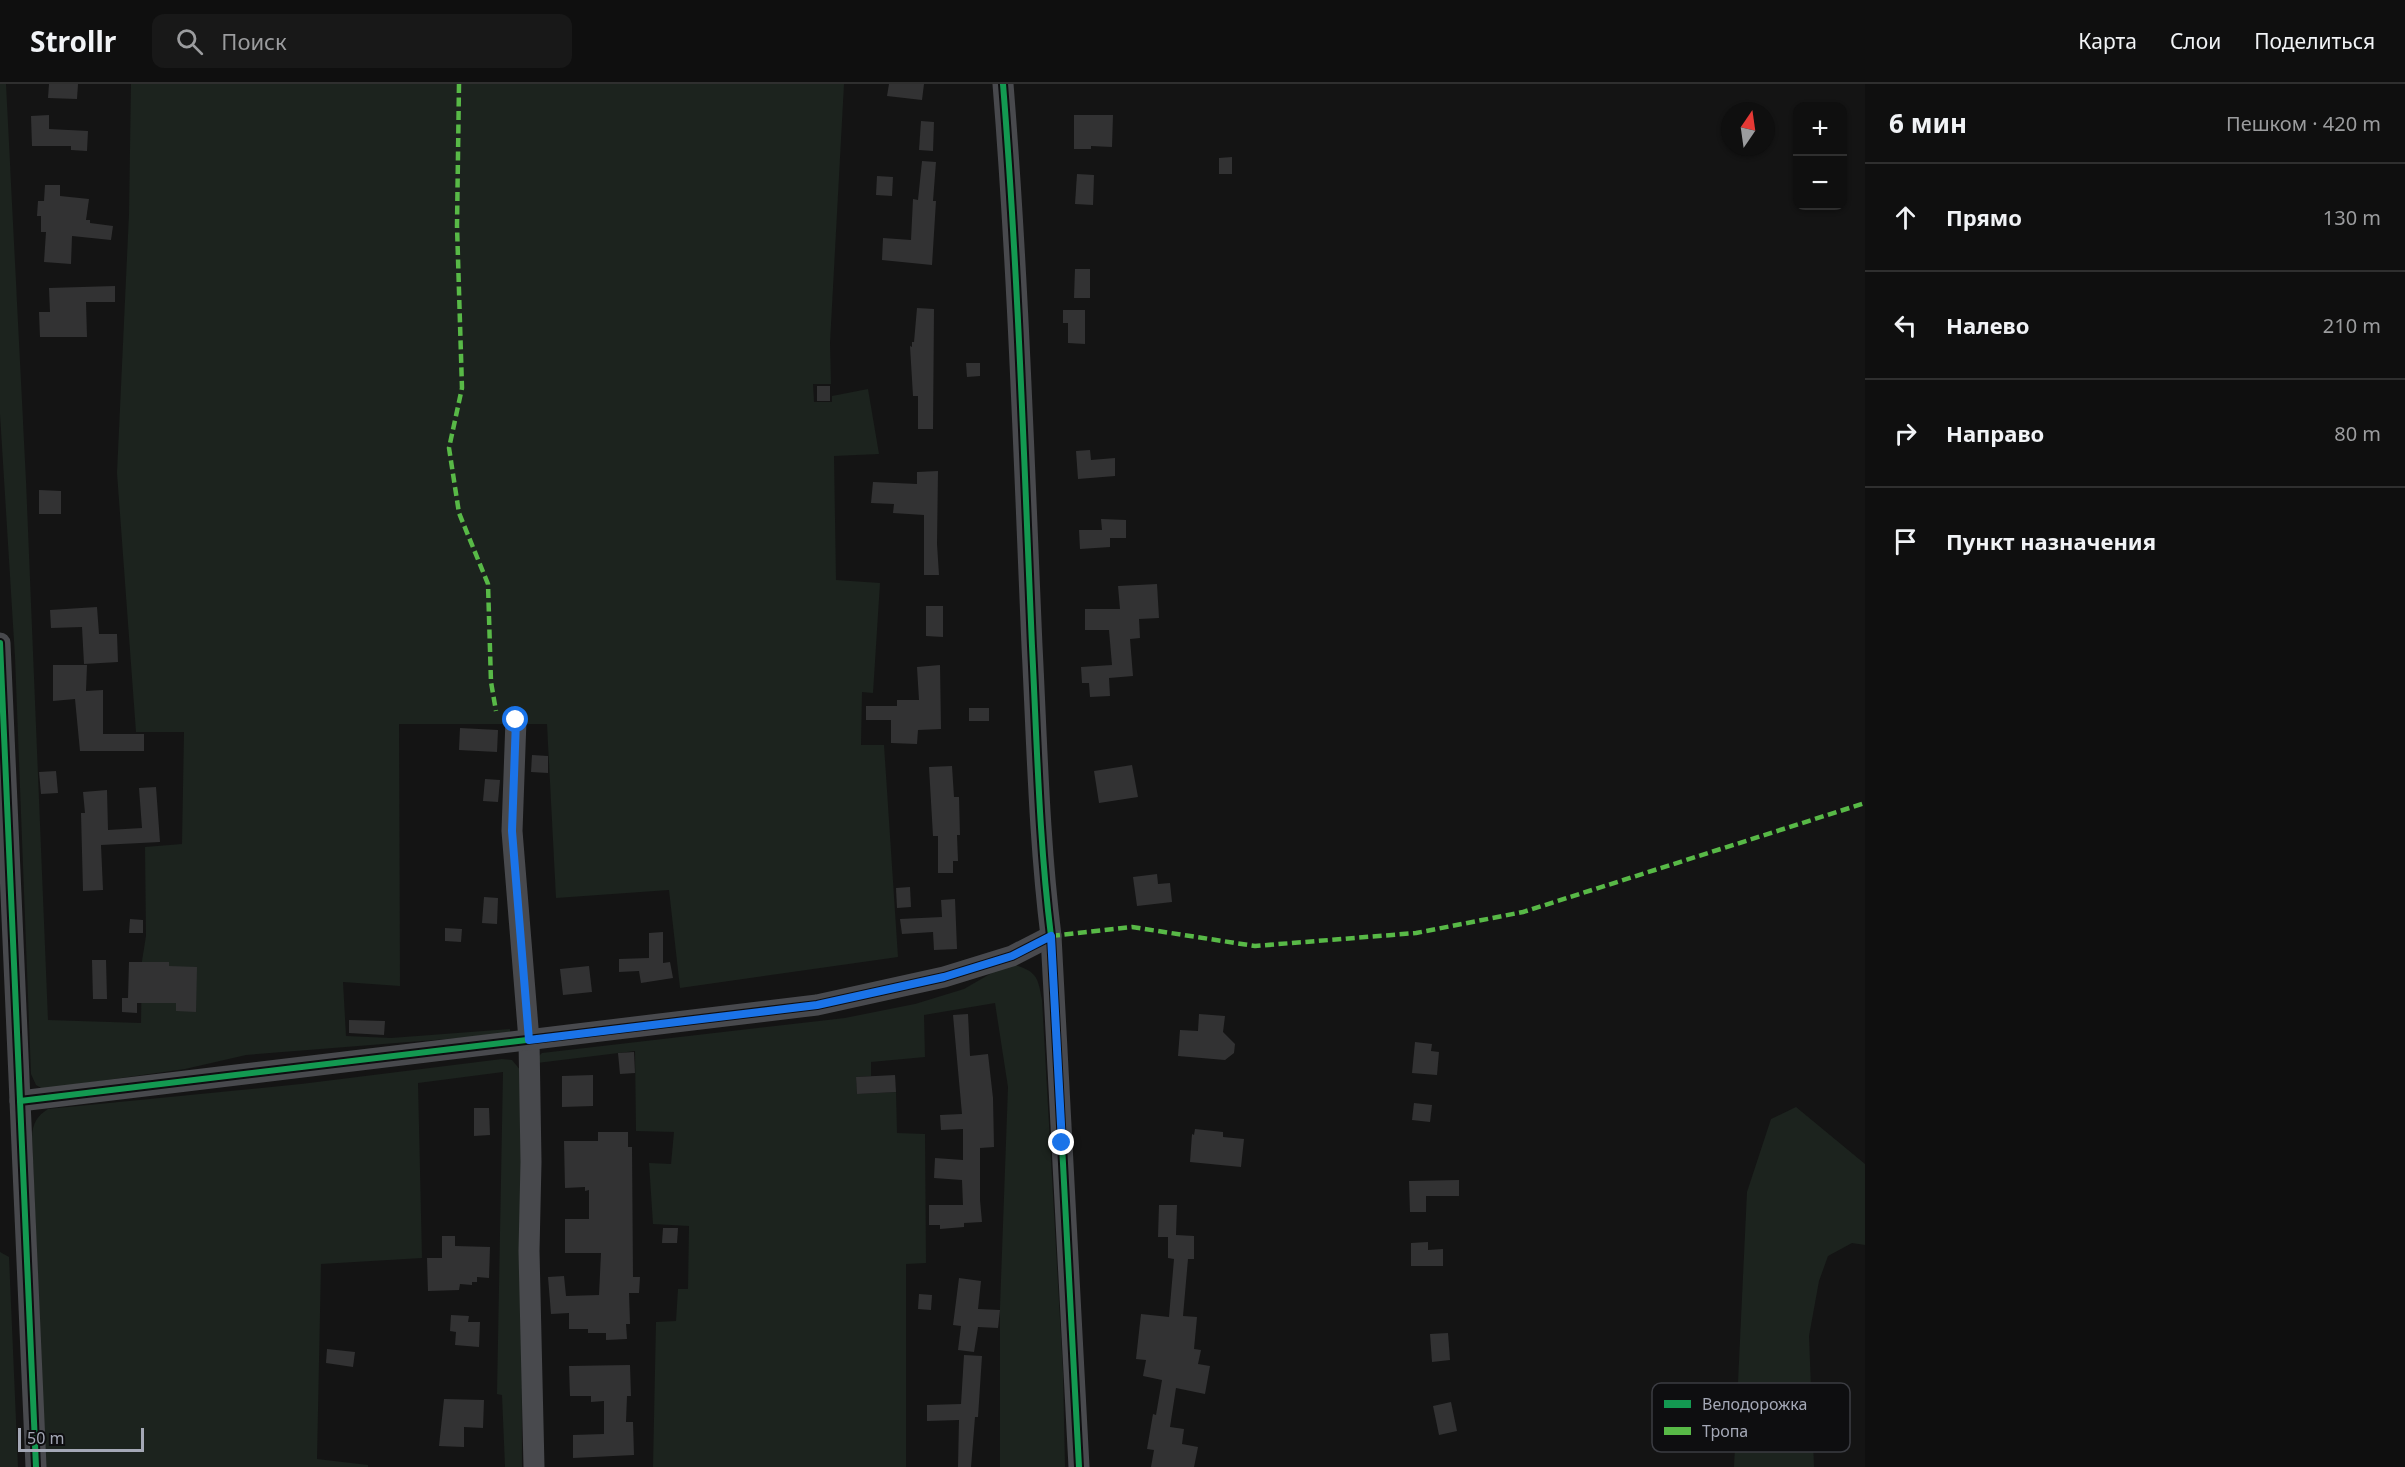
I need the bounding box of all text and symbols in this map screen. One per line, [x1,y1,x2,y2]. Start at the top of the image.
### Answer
search box [152,14,572,68]
text: Strollr [30,22,116,60]
icon: search [173,25,206,58]
text: Поиск [221,26,287,56]
text: Карта [2078,27,2137,55]
text: Слои [2170,27,2221,55]
text: Поделиться [2254,27,2375,55]
north arrow [1721,102,1775,156]
map controls [1793,102,1847,210]
button: + [1793,102,1847,156]
text: 6 мин [1889,105,1967,141]
text: Пешком · 420 m [2226,110,2381,137]
button: − [1793,156,1847,210]
icon: ahead [1889,201,1922,234]
text: Прямо [1946,202,2022,232]
text: 130 m [2323,204,2381,231]
icon: left [1889,309,1922,342]
text: Налево [1946,310,2029,340]
text: 210 m [2323,312,2381,339]
icon: right [1889,417,1922,450]
text: Направо [1946,418,2044,448]
text: 80 m [2334,420,2381,447]
icon: arrive [1889,525,1922,558]
text: Пункт назначения [1946,526,2156,556]
route start [502,706,528,732]
route end [1048,1129,1074,1155]
legend [1652,1383,1850,1452]
text: Велодорожка [1702,1393,1807,1415]
text: Тропа [1702,1420,1748,1442]
scale bar [18,1425,144,1452]
text: 50 m [27,1427,64,1449]

